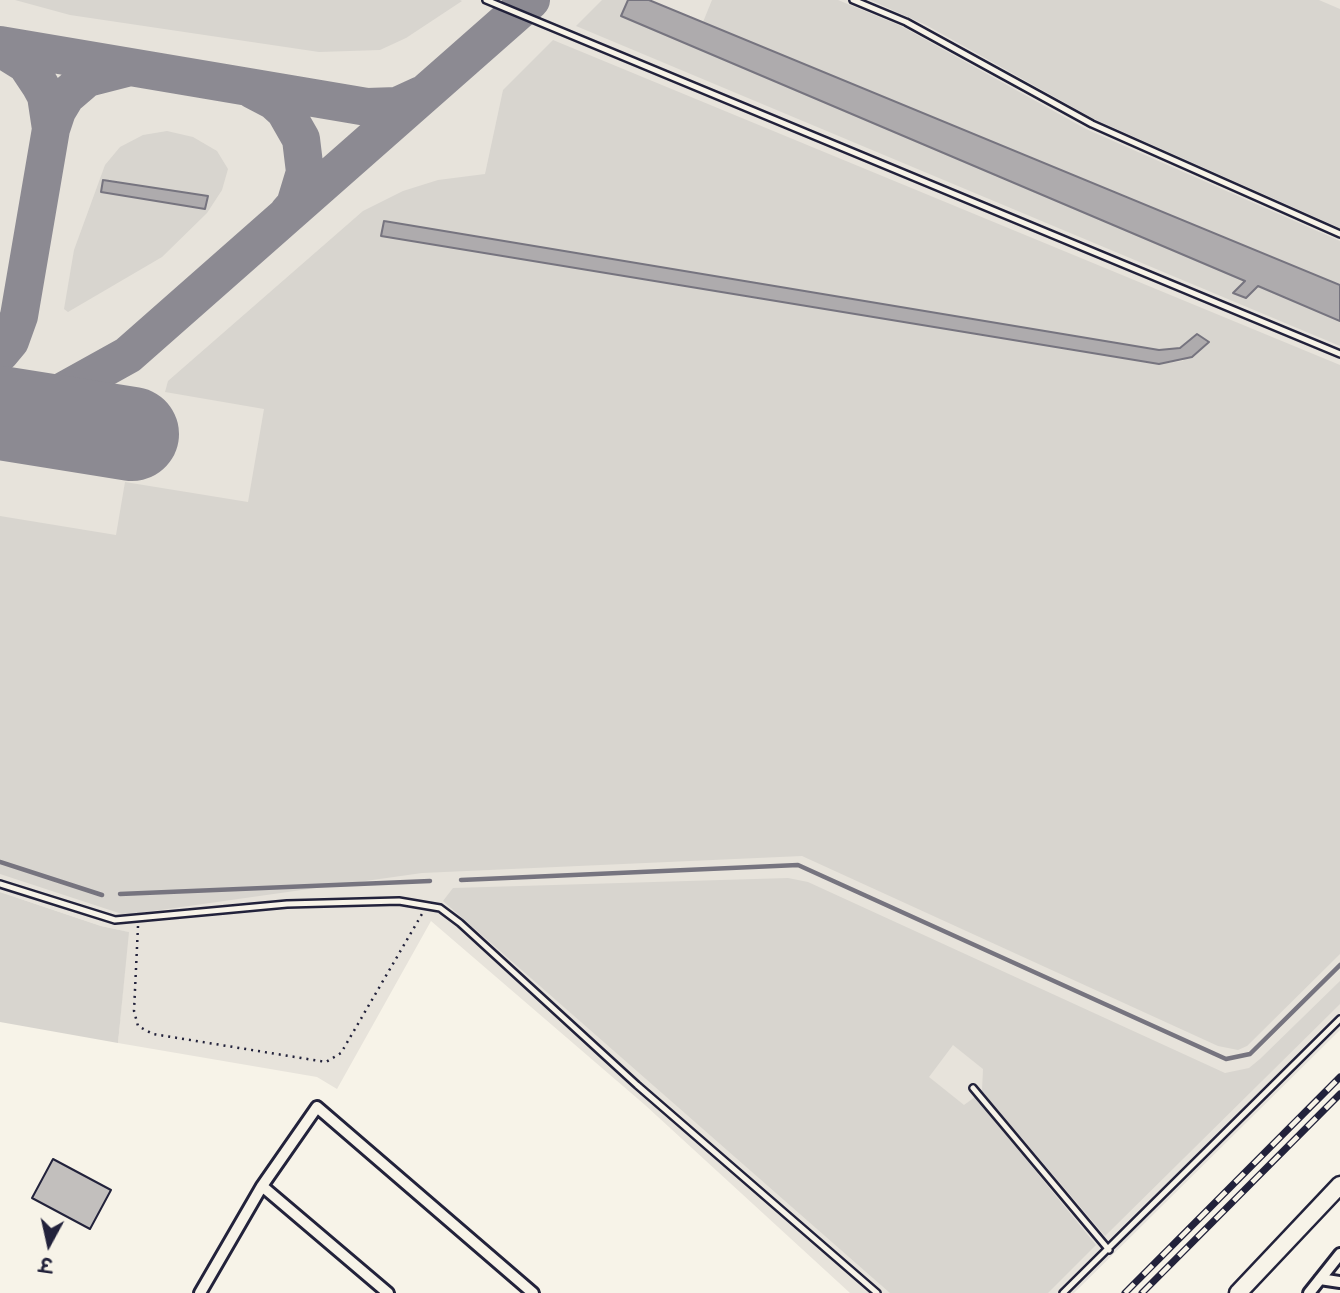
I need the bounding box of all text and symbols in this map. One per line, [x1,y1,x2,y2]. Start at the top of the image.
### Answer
north arrow [14,1209,84,1279]
text: उ [38,1252,54,1279]

